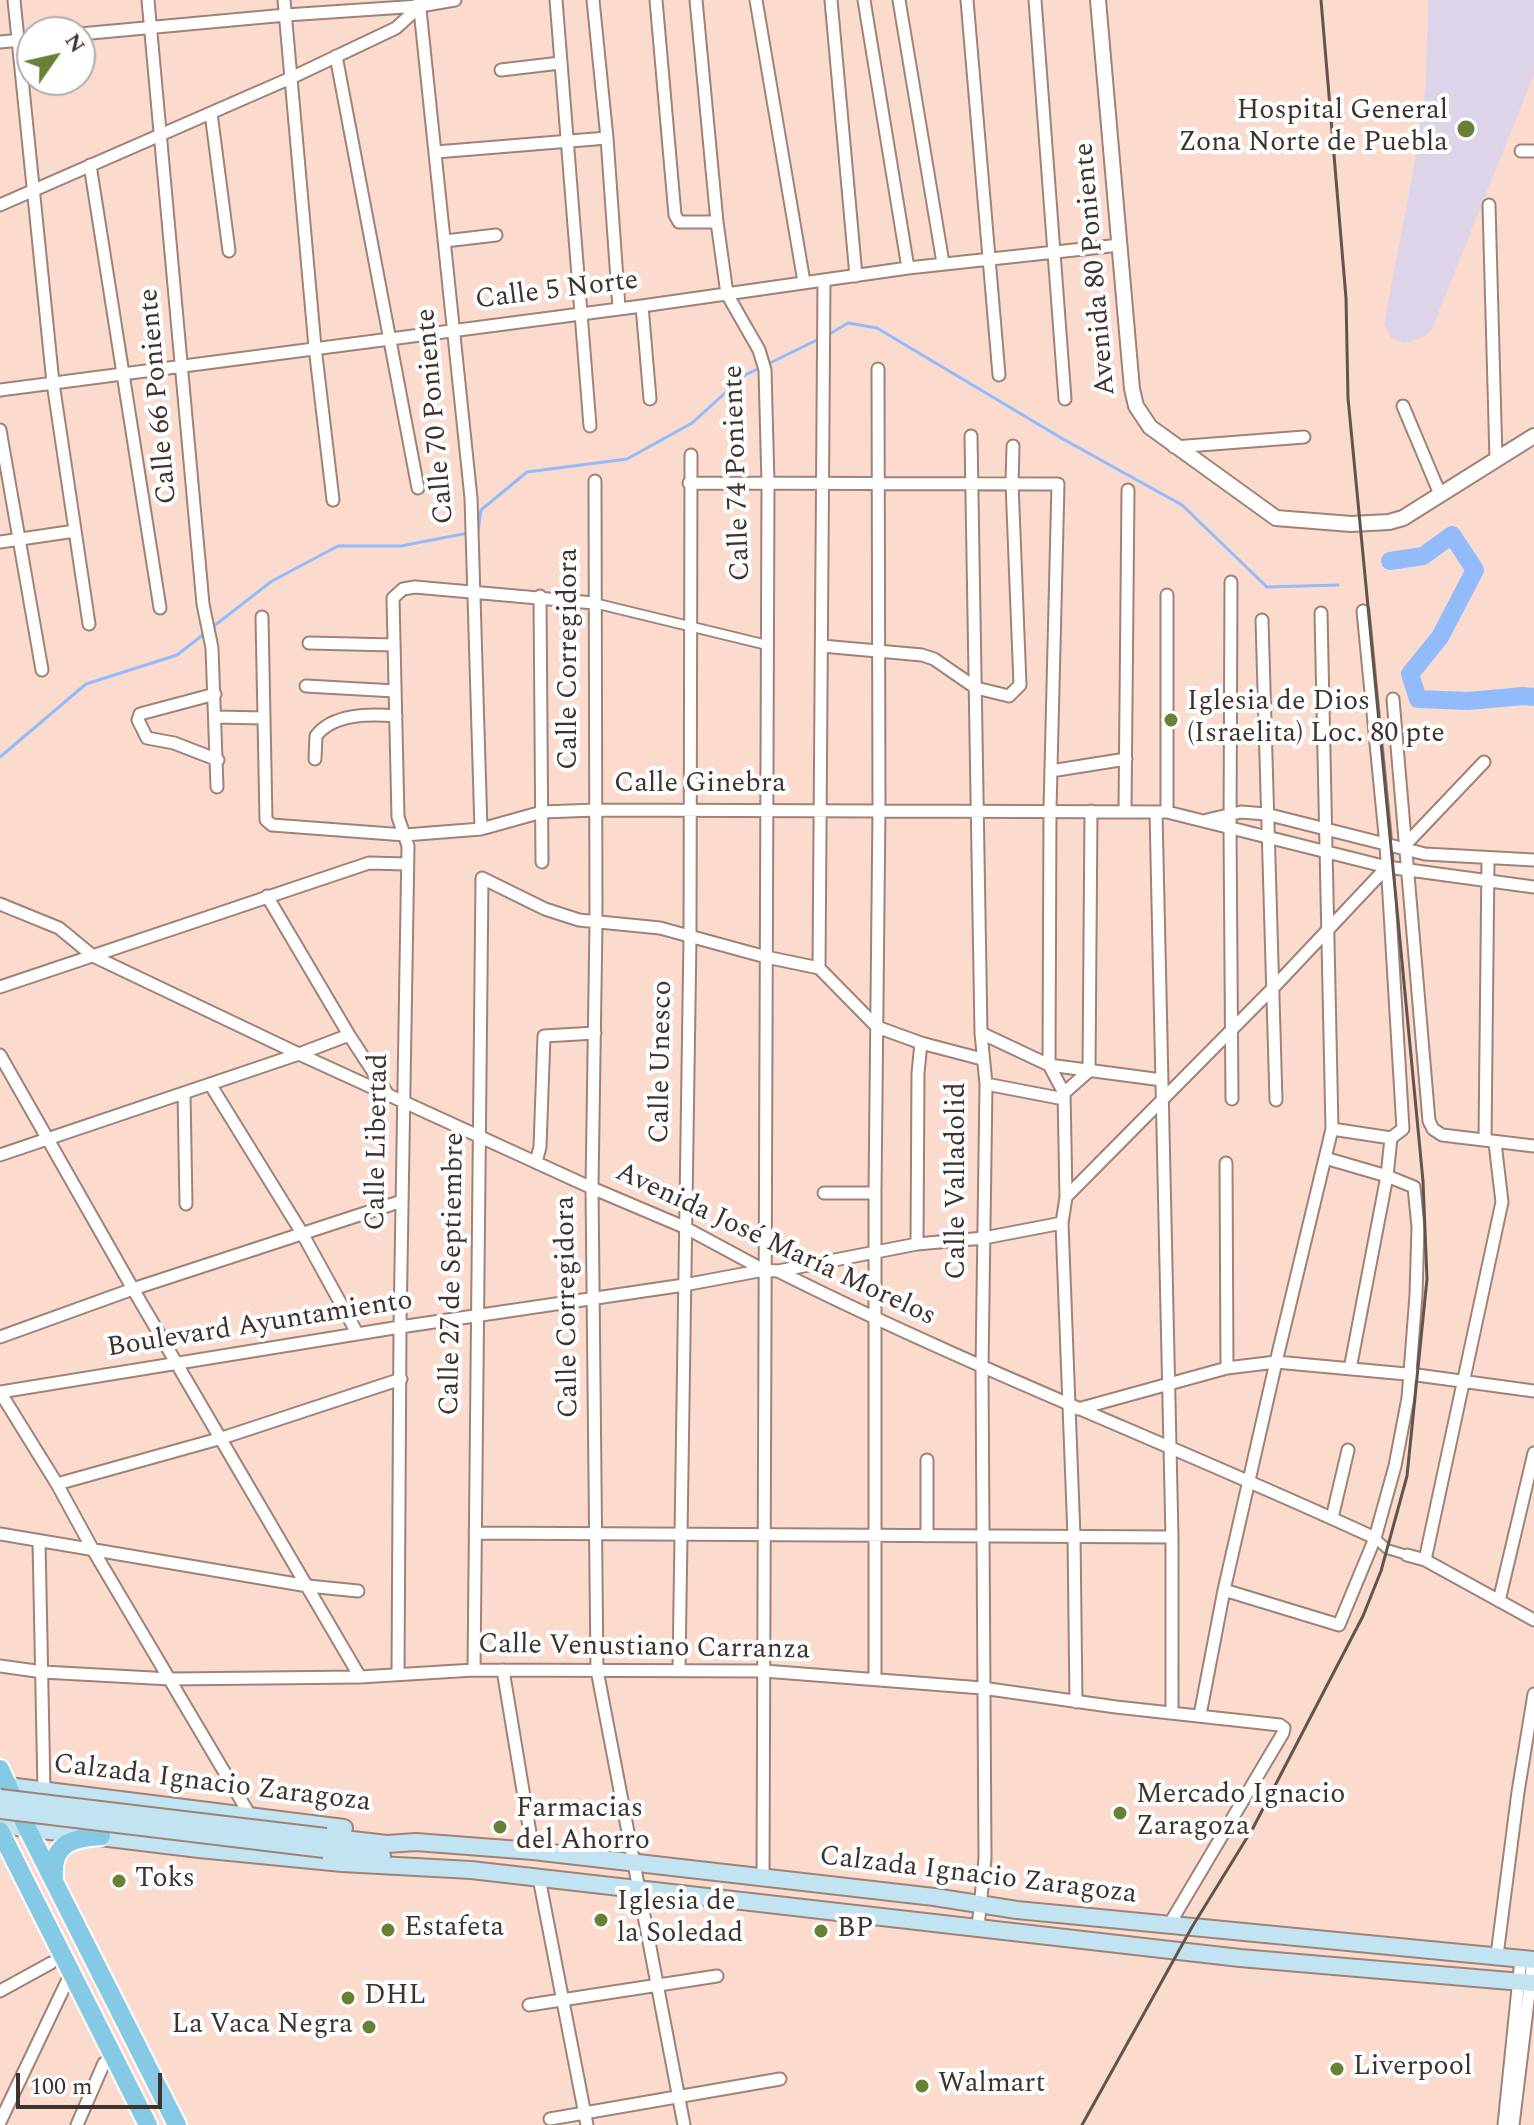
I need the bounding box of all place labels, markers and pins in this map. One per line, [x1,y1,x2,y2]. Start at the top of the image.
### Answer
place label: Hospital General Zona Norte de Puebla [1179,96,1448,162]
marker: Hospital General Zona Norte de Puebla [1455,118,1477,140]
place label: Iglesia de Dios (Israelita) Loc. 80 pte [1187,687,1445,753]
marker: Iglesia de Dios (Israelita) Loc. 80 pte [1162,711,1180,729]
place label: Mercado Ignacio Zaragoza [1136,1780,1345,1846]
place label: Farmacias del Ahorro [516,1794,650,1860]
marker: Mercado Ignacio Zaragoza [1111,1804,1129,1822]
marker: Farmacias del Ahorro [491,1818,509,1836]
place label: Toks [135,1864,195,1898]
marker: Toks [110,1872,128,1890]
place label: Iglesia de la Soledad [617,1887,743,1953]
marker: Iglesia de la Soledad [592,1911,610,1929]
place label: Estafeta [404,1913,504,1947]
place label: BP [837,1914,873,1948]
marker: Estafeta [379,1921,397,1939]
marker: BP [812,1922,830,1940]
place label: DHL [364,1981,426,2015]
marker: DHL [339,1989,357,2007]
place label: La Vaca Negra [171,2010,353,2044]
marker: La Vaca Negra [360,2018,378,2036]
place label: Liverpool [1353,2052,1472,2086]
marker: Liverpool [1328,2060,1346,2078]
place label: Walmart [938,2069,1045,2103]
marker: Walmart [913,2077,931,2095]

